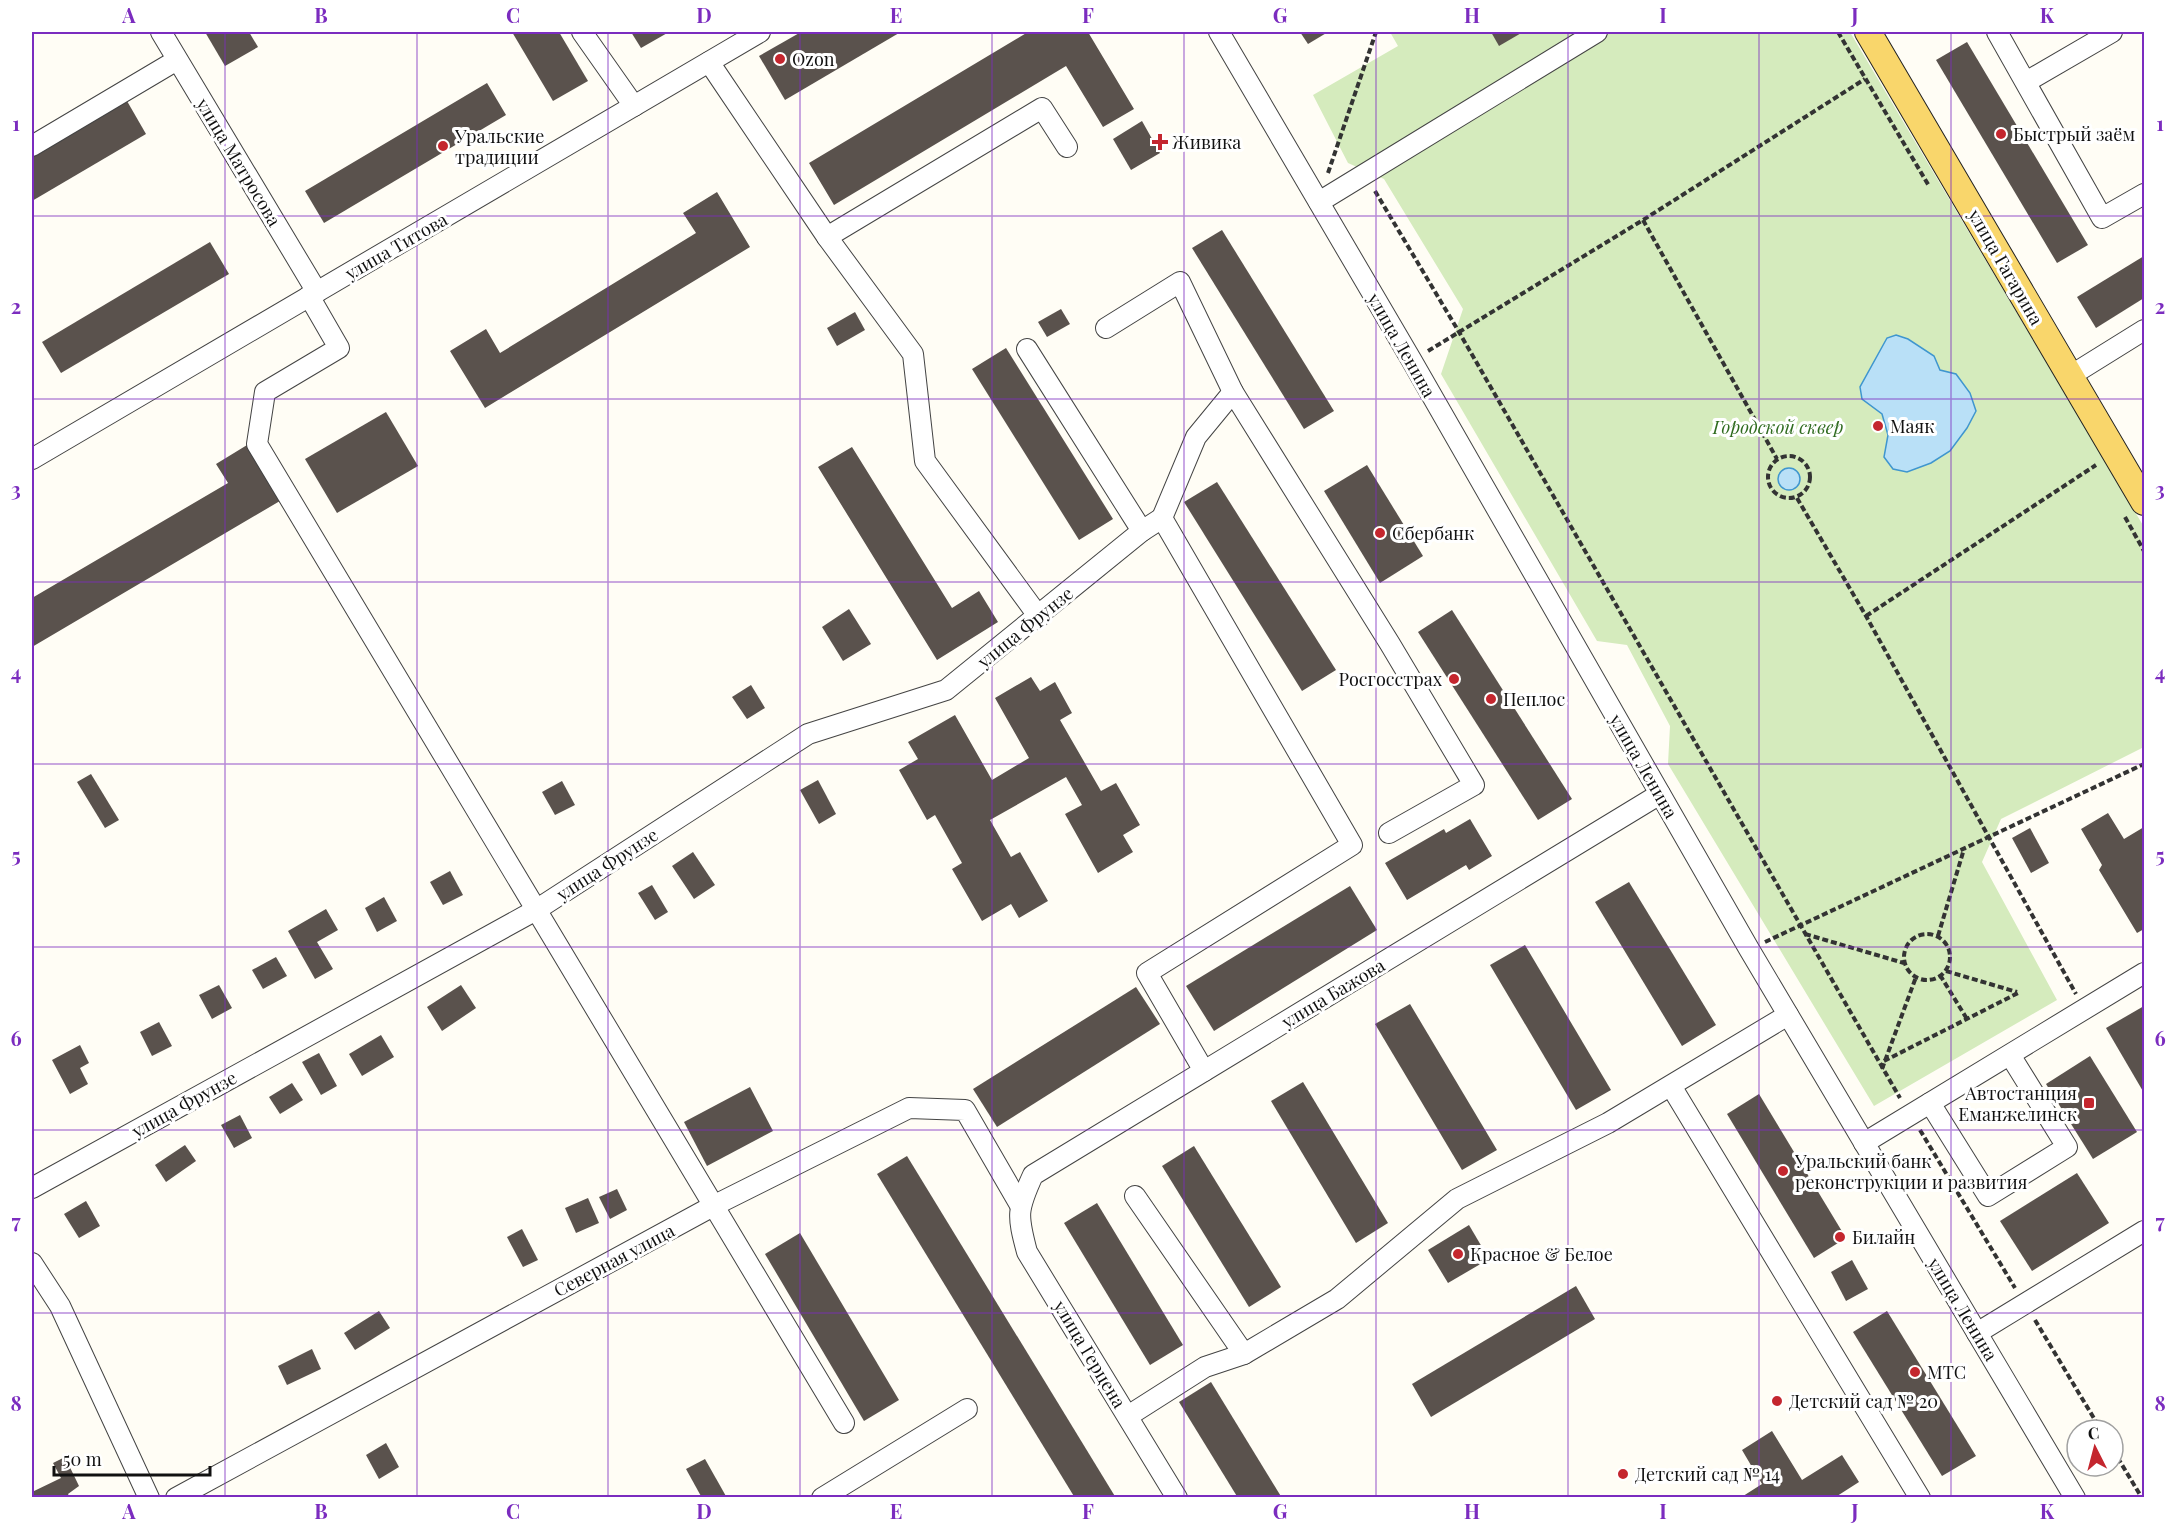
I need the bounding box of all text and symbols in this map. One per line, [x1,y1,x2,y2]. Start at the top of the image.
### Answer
text: A [121,1,136,28]
text: B [314,1,328,28]
text: C [506,1,520,28]
text: D [696,1,712,28]
text: E [890,1,902,28]
text: F [1082,1,1094,28]
text: G [1273,1,1288,28]
text: H [1464,1,1480,28]
text: I [1659,1,1667,28]
text: J [1850,1,1859,28]
text: K [2040,1,2055,28]
place label: Ozon [792,47,835,71]
marker: Ozon [773,52,787,66]
street label: улица Матросова [191,93,287,230]
text: 1 [12,109,20,136]
text: 1 [2156,109,2164,136]
place label: Быстрый заём [2013,122,2135,146]
place label: Уральские традиции [454,124,544,169]
marker: Быстрый заём [1994,127,2008,141]
place label: Живика [1172,130,1241,154]
marker: Живика [1153,135,1167,149]
marker: Уральские традиции [436,139,450,153]
street label: улица Гагарина [1963,204,2049,329]
street label: улица Титова [340,207,451,285]
street label: улица Ленина [1362,288,1442,401]
text: 2 [11,292,21,319]
text: 2 [2155,292,2165,319]
place label: Маяк [1890,414,1935,438]
park label: Городской сквер [1712,415,1843,439]
marker: Маяк [1871,419,1885,433]
text: 3 [11,475,21,502]
text: 3 [2155,475,2165,502]
place label: Сбербанк [1392,521,1474,545]
marker: Сбербанк [1373,526,1387,540]
street label: улица Фрунзе [972,581,1078,674]
text: 4 [11,658,21,685]
text: 4 [2155,658,2165,685]
place label: Росгосстрах [1339,667,1443,691]
marker: Росгосстрах [1447,672,1461,686]
place label: Пеплос [1503,687,1565,711]
marker: Пеплос [1484,692,1498,706]
street label: улица Ленина [1604,709,1684,822]
street label: улица Фрунзе [551,822,662,906]
text: 5 [11,841,21,868]
text: 5 [2155,841,2165,868]
street label: улица Бажова [1276,953,1389,1034]
text: 6 [10,1024,22,1051]
text: 6 [2154,1024,2166,1051]
street label: улица Фрунзе [126,1065,241,1143]
place label: Автостанция Еманжелинск [1958,1081,2077,1126]
marker: Автостанция Еманжелинск [2082,1096,2096,1110]
place label: Уральский банк реконструкции и развития [1794,1149,2028,1194]
marker: Уральский банк реконструкции и развития [1776,1164,1790,1178]
text: 7 [11,1207,21,1234]
text: 7 [2155,1207,2165,1234]
street label: Северная улица [549,1218,679,1302]
place label: Билайн [1852,1225,1915,1249]
marker: Билайн [1833,1230,1847,1244]
place label: Красное & Белое [1470,1242,1613,1266]
marker: Красное & Белое [1451,1247,1465,1261]
street label: улица Ленина [1922,1252,2003,1365]
street label: улица Герцена [1048,1295,1132,1412]
place label: МТС [1927,1360,1966,1384]
marker: МТС [1908,1365,1922,1379]
text: 8 [10,1389,22,1416]
place label: Детский сад № 20 [1789,1389,1938,1413]
text: 8 [2154,1389,2166,1416]
marker: Детский сад № 20 [1770,1394,1784,1408]
north arrow [2065,1418,2125,1478]
text: С [2087,1422,2100,1444]
scale bar [54,1439,210,1477]
text: 50 m [63,1447,102,1471]
place label: Детский сад № 14 [1635,1462,1780,1486]
marker: Детский сад № 14 [1616,1467,1630,1481]
text: A [121,1497,136,1524]
text: B [314,1497,328,1524]
text: C [506,1497,520,1524]
text: D [696,1497,712,1524]
text: E [890,1497,902,1524]
text: F [1082,1497,1094,1524]
text: G [1273,1497,1288,1524]
text: H [1464,1497,1480,1524]
text: I [1659,1497,1667,1524]
text: J [1850,1497,1859,1524]
text: K [2040,1497,2055,1524]

